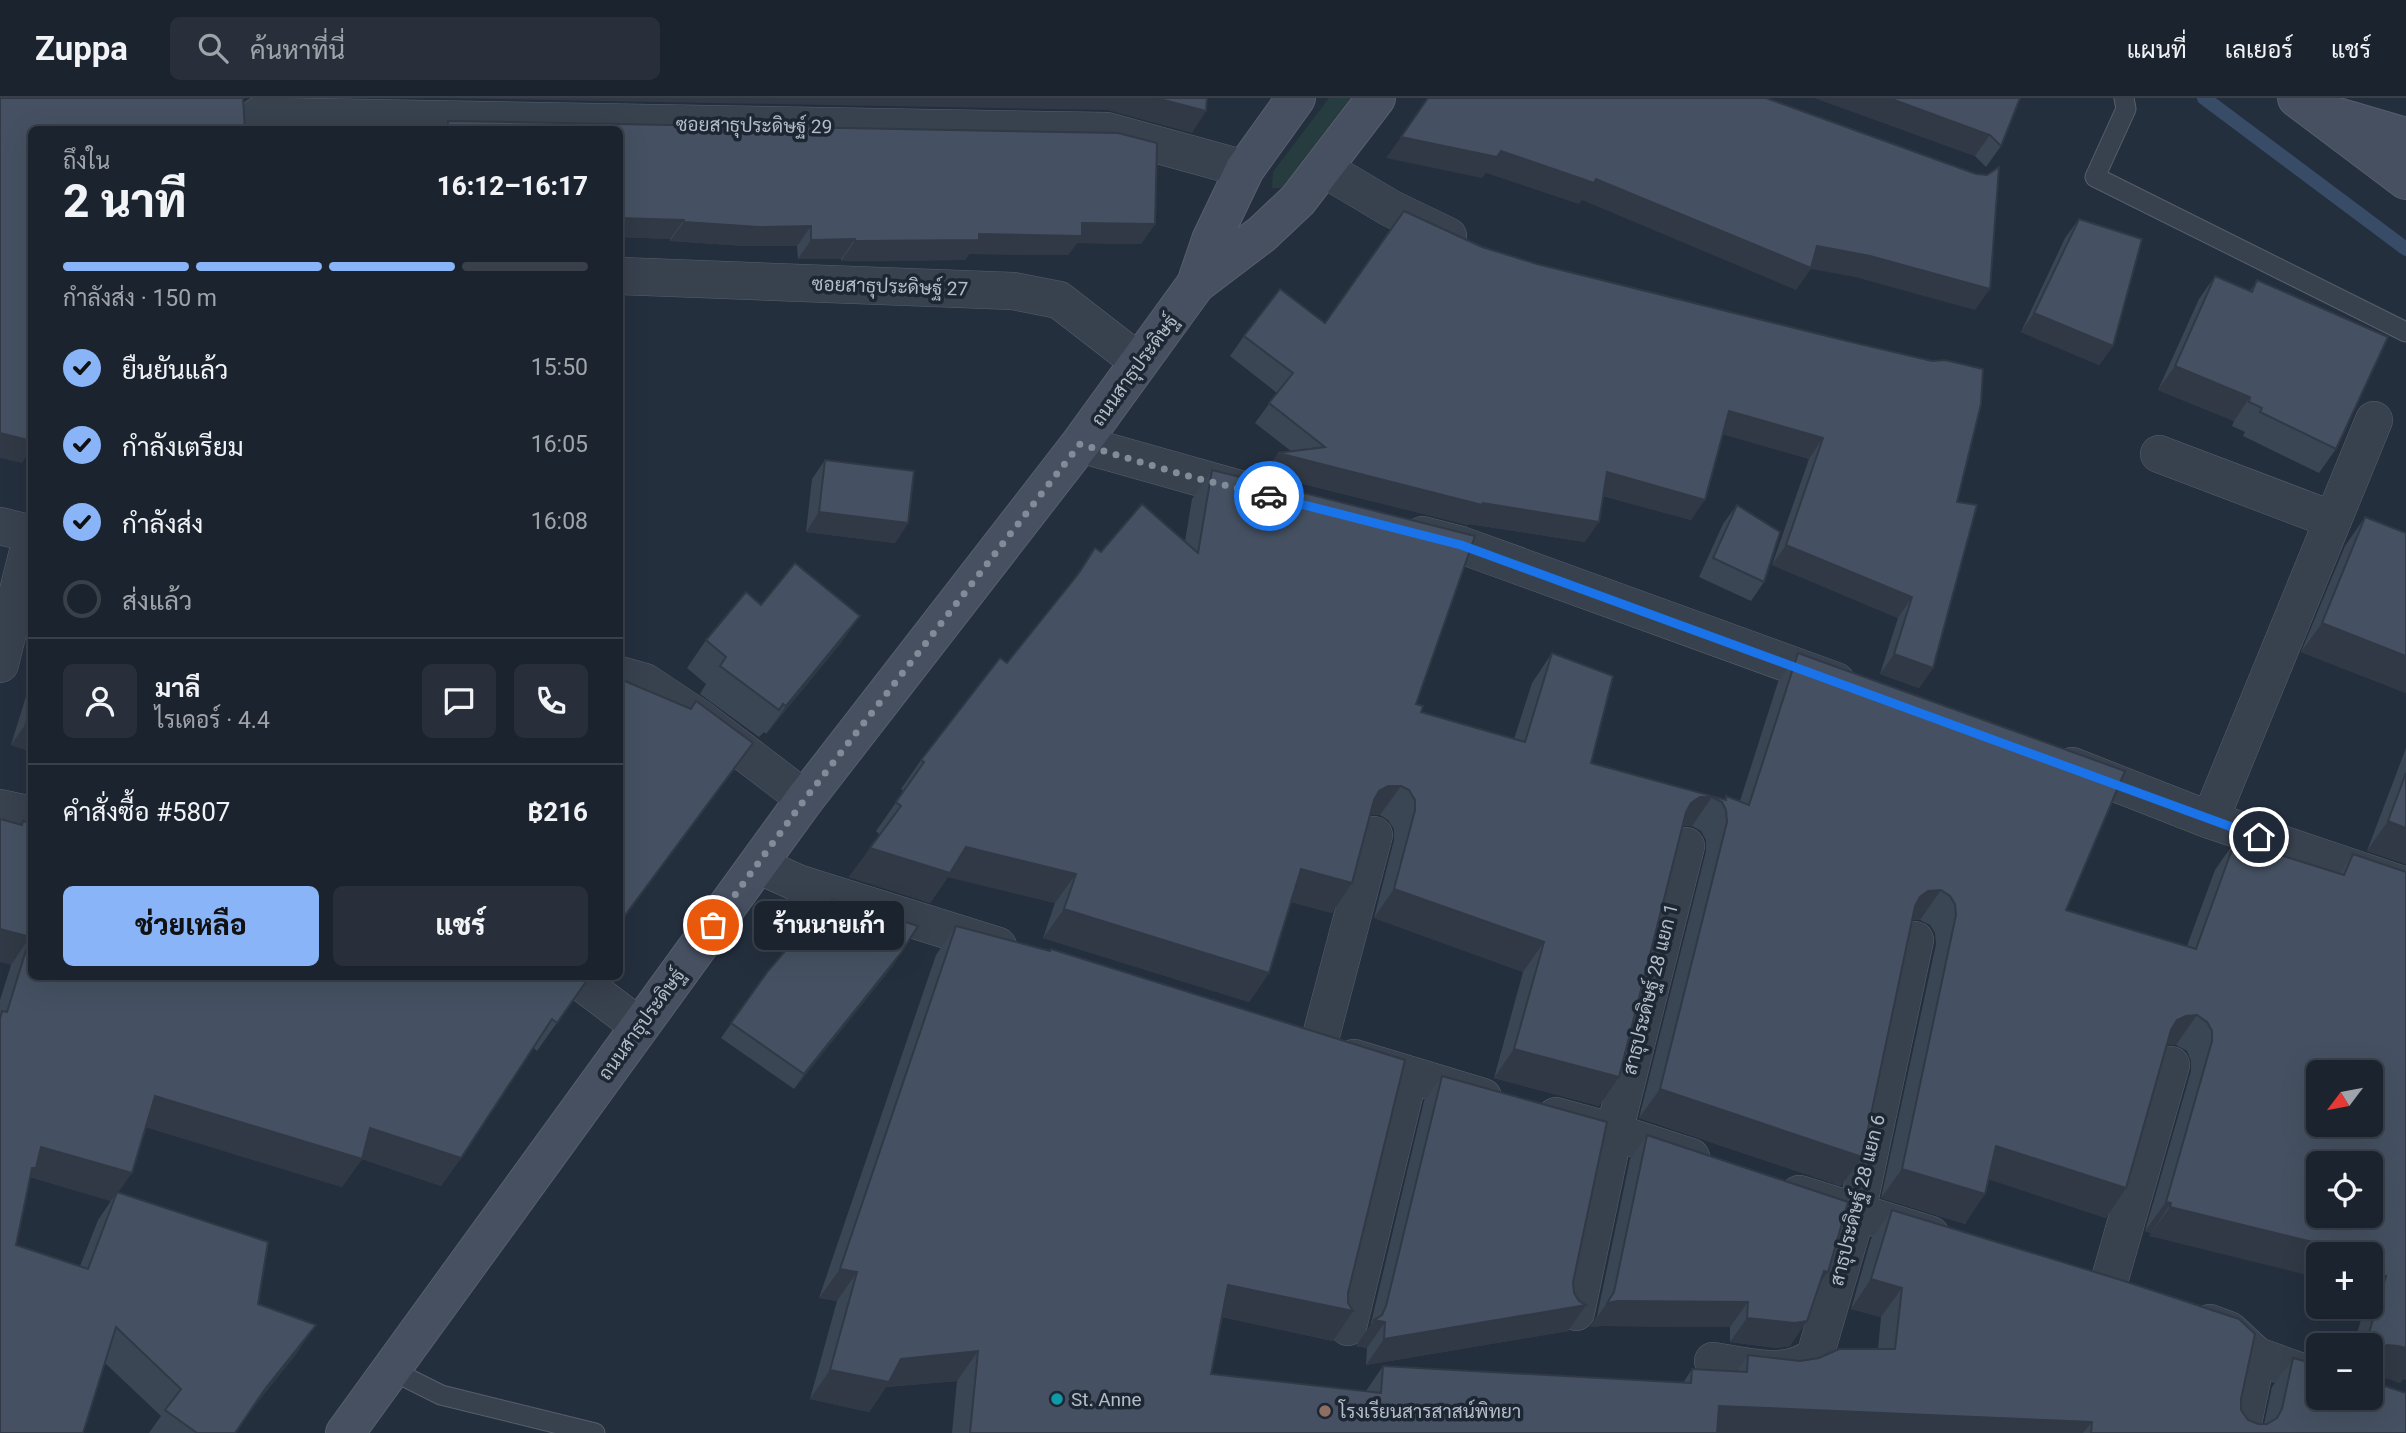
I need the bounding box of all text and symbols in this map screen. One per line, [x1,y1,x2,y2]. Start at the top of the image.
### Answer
search box [170,17,660,80]
text: Zuppa [35,29,128,68]
icon: search [194,29,232,67]
text: ค้นหาที่นี่ [250,35,345,65]
text: แผนที่ [2127,36,2187,64]
text: เลเยอร์ [2225,36,2293,64]
text: แชร์ [2331,36,2371,64]
street label: ซอยสาธุประดิษฐ์ 29 [676,112,832,139]
text: ถึงใน [63,148,110,175]
text: 16:12–16:17 [437,171,588,201]
text: 2 นาที [63,174,186,228]
street label: ซอยสาธุประดิษฐ์ 27 [811,271,969,302]
text: กำลังส่ง · 150 m [63,285,217,312]
street label: ถนนสาธุประดิษฐ์ [1086,310,1183,431]
icon: check [63,349,101,387]
text: 15:50 [531,354,588,381]
text: ยืนยันแล้ว [122,355,228,385]
icon: check [63,426,101,464]
text: 16:05 [531,431,588,458]
text: กำลังเตรียม [122,432,244,462]
courier [1234,461,1304,531]
icon: car [1250,477,1288,515]
icon: check [63,503,101,541]
text: 16:08 [531,508,588,535]
text: กำลังส่ง [122,509,203,539]
text: ส่งแล้ว [122,586,192,616]
button: person [63,664,137,738]
button: chat [422,664,496,738]
button: phone [514,664,588,738]
text: มาลี [155,673,200,703]
text: ไรเดอร์ · 4.4 [155,707,270,734]
text: คำสั่งซื้อ #5807 [63,797,230,827]
text: ฿216 [528,797,588,827]
pin [2229,807,2289,867]
icon: home [2240,818,2278,856]
button: ช่วยเหลือ [63,886,319,966]
button: แชร์ [333,886,588,966]
pin [683,895,743,955]
callout: ร้านนายเก้า [755,900,906,950]
street label: สาธุประดิษฐ์ 28 แยก 1 [1617,901,1684,1077]
icon: bag [694,906,732,944]
text: ร้านนายเก้า [773,912,885,939]
street label: ถนนสาธุประดิษฐ์ [593,964,690,1085]
north arrow [2306,1060,2384,1138]
map controls [2306,1060,2383,1410]
street label: สาธุประดิษฐ์ 28 แยก 6 [1824,1112,1891,1288]
button: locate [2306,1151,2383,1228]
button: + [2306,1242,2383,1319]
button: − [2306,1333,2383,1410]
place label: St. Anne [1071,1388,1142,1411]
marker: St. Anne [1049,1391,1065,1407]
place label: โรงเรียนสารสาสน์พิทยา [1338,1399,1521,1423]
marker: โรงเรียนสารสาสน์พิทยา [1317,1403,1333,1419]

